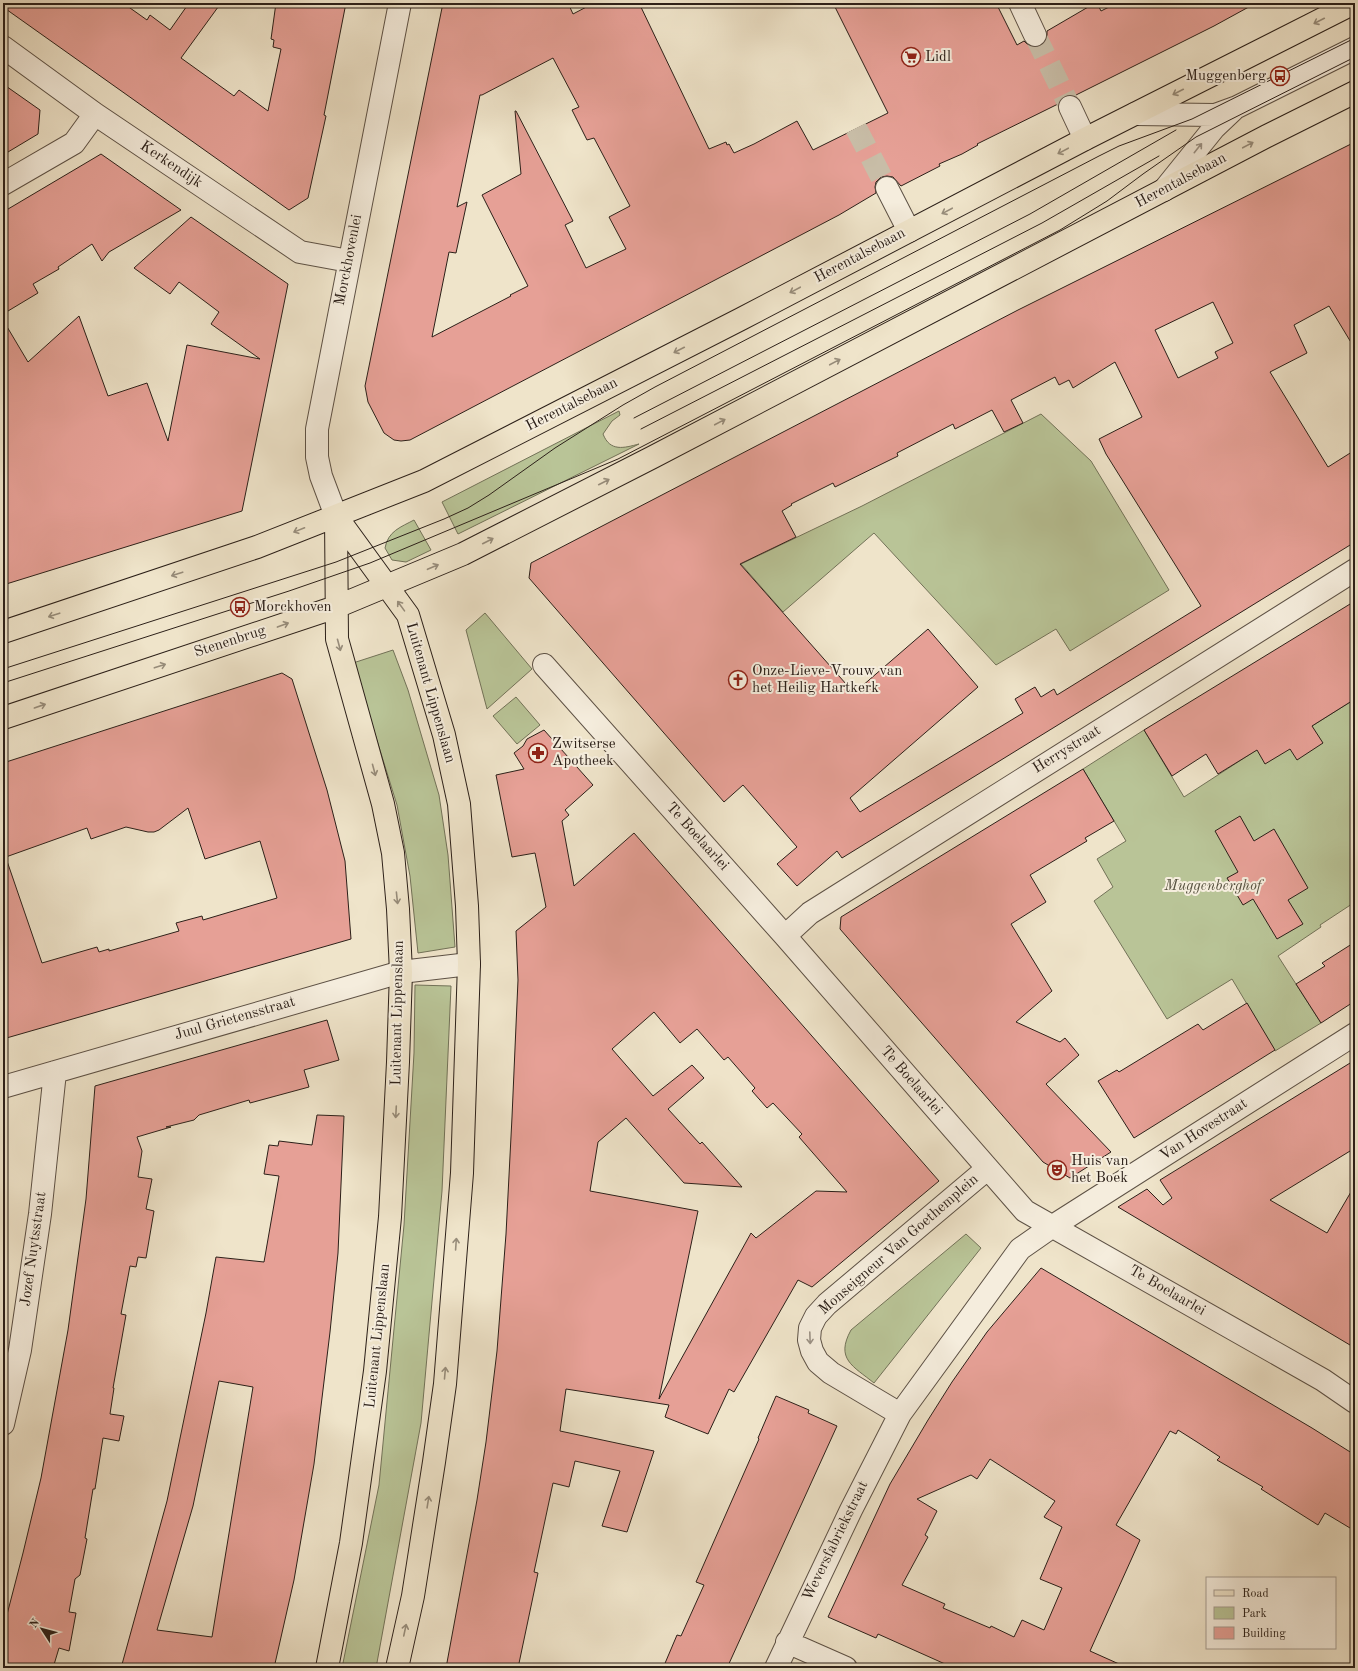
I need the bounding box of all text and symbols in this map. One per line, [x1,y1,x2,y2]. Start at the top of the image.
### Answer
one-way arrow [1314,17,1326,25]
supermarket icon: Lidl [900,46,922,68]
place label: Lidl [925,50,951,65]
bus stop icon: Muggenberg [1269,65,1291,87]
place label: Muggenberg [1185,69,1266,84]
one-way arrow [1173,89,1185,96]
street label: Kerkendijk [137,139,205,191]
one-way arrow [1242,141,1254,149]
one-way arrow [1193,143,1202,154]
one-way arrow [1057,147,1069,155]
street label: Herentalsebaan [1133,151,1229,211]
one-way arrow [942,208,954,215]
street label: Morckhovenlei [333,213,365,307]
street label: Herentalsebaan [812,226,908,286]
one-way arrow [789,287,801,295]
one-way arrow [674,347,686,354]
one-way arrow [828,358,840,365]
street label: Herentalsebaan [524,375,620,435]
one-way arrow [713,418,725,426]
one-way arrow [598,478,610,485]
one-way arrow [294,527,306,535]
one-way arrow [482,537,494,544]
one-way arrow [427,563,439,570]
one-way arrow [171,571,184,578]
bus stop icon: Morckhoven [229,596,251,618]
place label: Morckhoven [254,600,332,615]
one-way arrow [397,600,406,611]
one-way arrow [47,612,60,619]
one-way arrow [276,620,288,628]
street label: Luitenant Lippenslaan [403,621,457,765]
street label: Stenenbrug [192,623,268,661]
one-way arrow [335,639,343,652]
one-way arrow [153,662,166,669]
place label: Onze-Lieve-Vrouw van het Heilig Hartkerk [752,664,902,696]
church icon: Onze-Lieve-Vrouw van het Heilig Hartkerk [727,669,749,691]
one-way arrow [33,702,46,709]
street label: Herrystraat [1030,723,1104,777]
place label: Zwitserse Apotheek [552,737,616,769]
pharmacy icon: Zwitserse Apotheek [527,742,549,764]
one-way arrow [371,764,378,777]
street label: Te Boelaarlei [663,800,731,874]
park label: Muggenberghof [1163,879,1264,894]
one-way arrow [394,891,401,904]
street label: Luitenant Lippenslaan [389,940,407,1086]
street label: Juul Grietensstraat [173,995,297,1043]
street label: Te Boelaarlei [877,1044,945,1118]
street label: Van Hovestraat [1158,1096,1250,1164]
one-way arrow [392,1105,399,1118]
place label: Huis van het Boek [1071,1154,1129,1186]
theatre icon: Huis van het Boek [1046,1159,1068,1181]
street label: Monseigneur Van Goethemplein [817,1172,981,1318]
street label: Jozef Nuytsstraat [19,1191,49,1307]
one-way arrow [453,1237,460,1250]
street label: Luitenant Lippenslaan [363,1263,393,1409]
street label: Te Boelaarlei [1126,1263,1208,1319]
one-way arrow [806,1331,814,1344]
one-way arrow [442,1367,449,1380]
street label: Weversfabriekstraat [801,1479,871,1603]
one-way arrow [424,1496,432,1509]
legend [1206,1577,1336,1649]
text: Road [1242,1588,1269,1600]
text: Park [1242,1608,1267,1620]
north arrow [22,1609,62,1649]
text: N [28,1617,42,1631]
one-way arrow [402,1624,410,1637]
text: Building [1242,1628,1286,1640]

